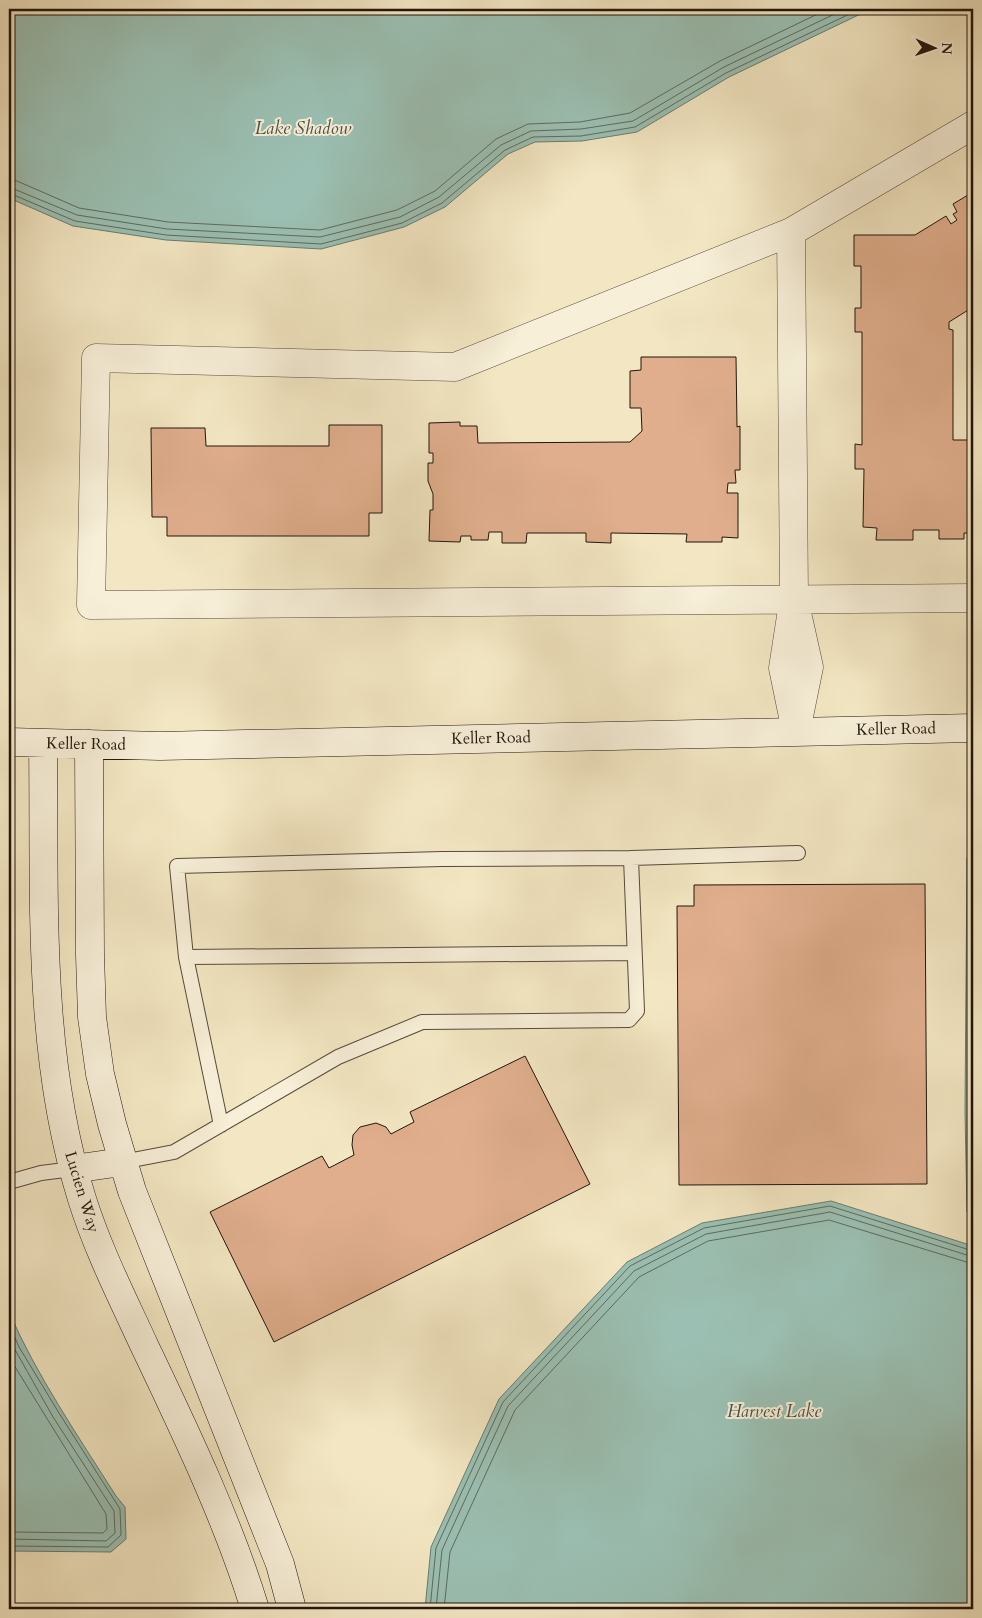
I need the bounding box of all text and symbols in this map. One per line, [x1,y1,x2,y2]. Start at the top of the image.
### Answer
north arrow [910,22,960,72]
text: N [937,42,956,55]
water label: Lake Shadow [255,116,352,141]
street label: Keller Road [856,717,937,741]
street label: Keller Road [451,726,532,750]
street label: Keller Road [46,732,127,756]
street label: Lucien Way [59,1149,105,1236]
water label: Harvest Lake [727,1399,822,1424]

